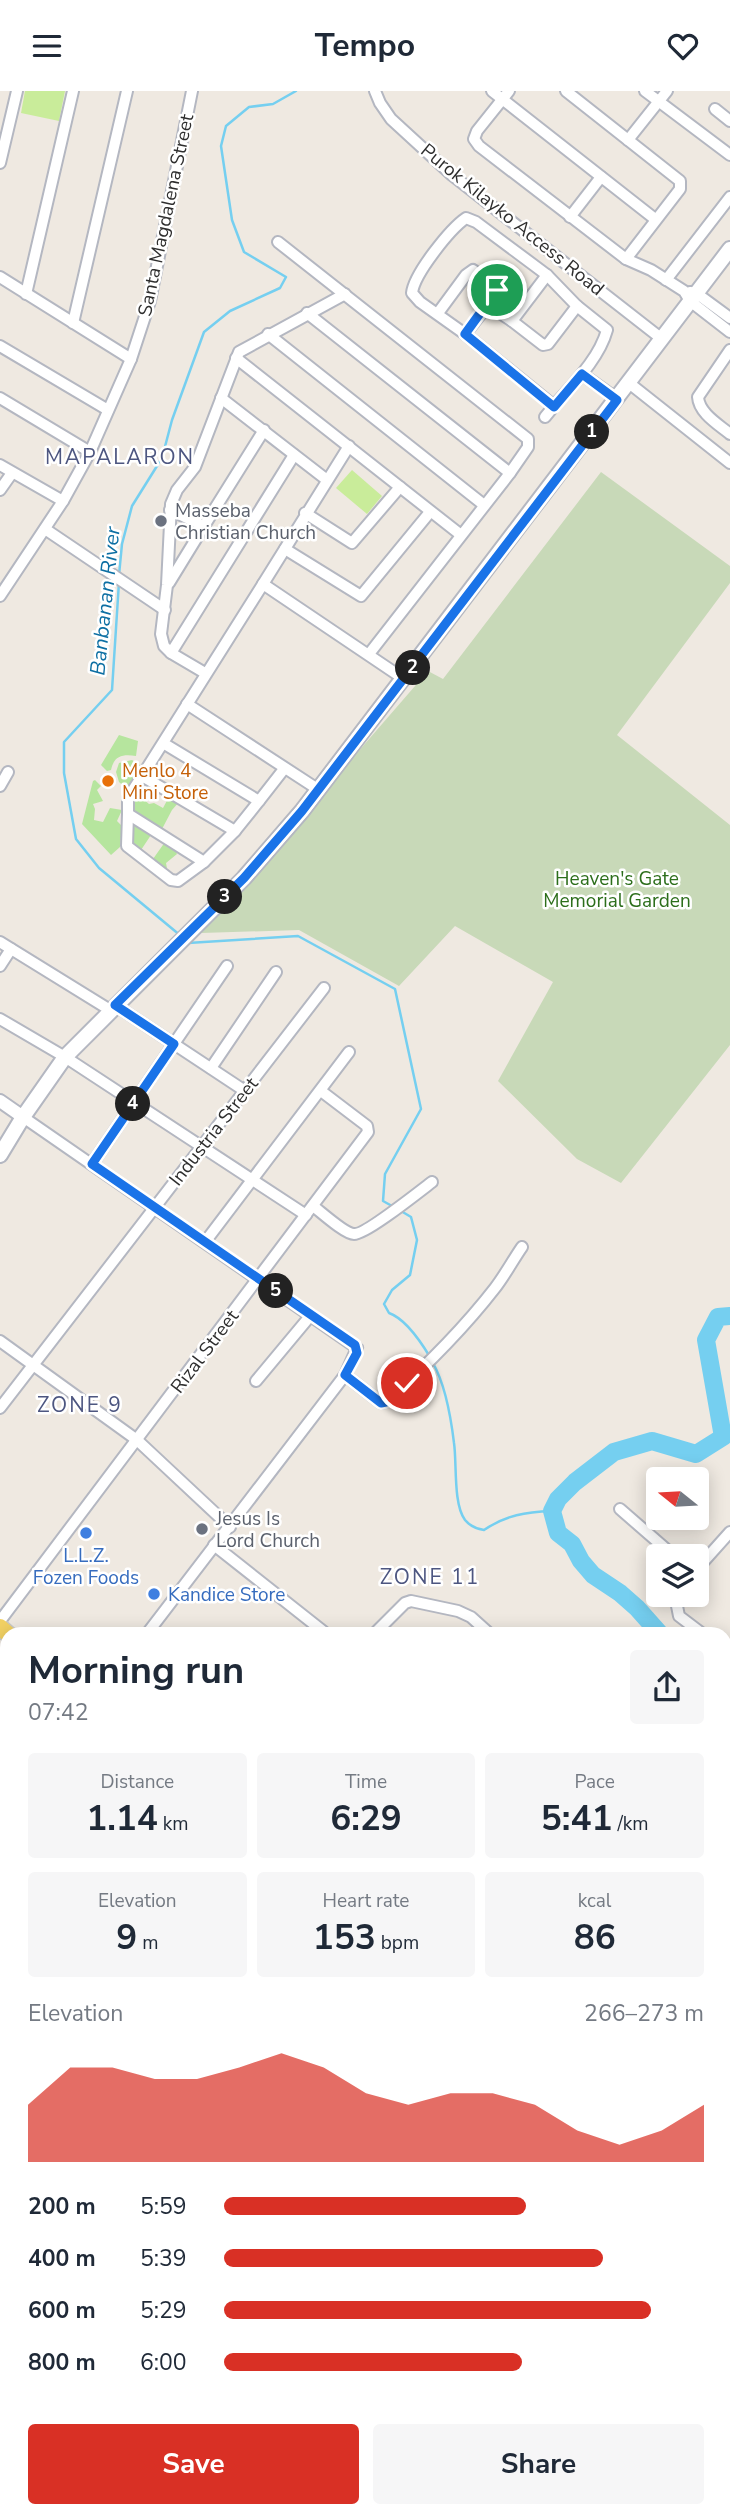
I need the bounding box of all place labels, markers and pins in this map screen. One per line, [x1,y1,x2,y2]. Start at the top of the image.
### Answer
pin [467,260,527,320]
pin: 1 [574,415,610,449]
place label: Masseba Christian Church [175,498,316,546]
marker: Masseba Christian Church [153,513,169,529]
pin: 2 [396,651,430,685]
place label: Menlo 4 Mini Store [122,758,208,806]
marker: Menlo 4 Mini Store [100,773,116,789]
pin: 3 [208,879,243,915]
pin: 4 [116,1087,150,1121]
pin: 5 [258,1273,294,1309]
pin [377,1353,437,1413]
place label: Jesus Is Lord Church [215,1506,320,1554]
marker: Jesus Is Lord Church [194,1521,210,1537]
marker: L.L.Z. Fozen Foods [78,1525,94,1541]
place label: L.L.Z. Fozen Foods [33,1543,139,1591]
place label: Kandice Store [168,1582,285,1608]
marker: Kandice Store [146,1586,162,1602]

